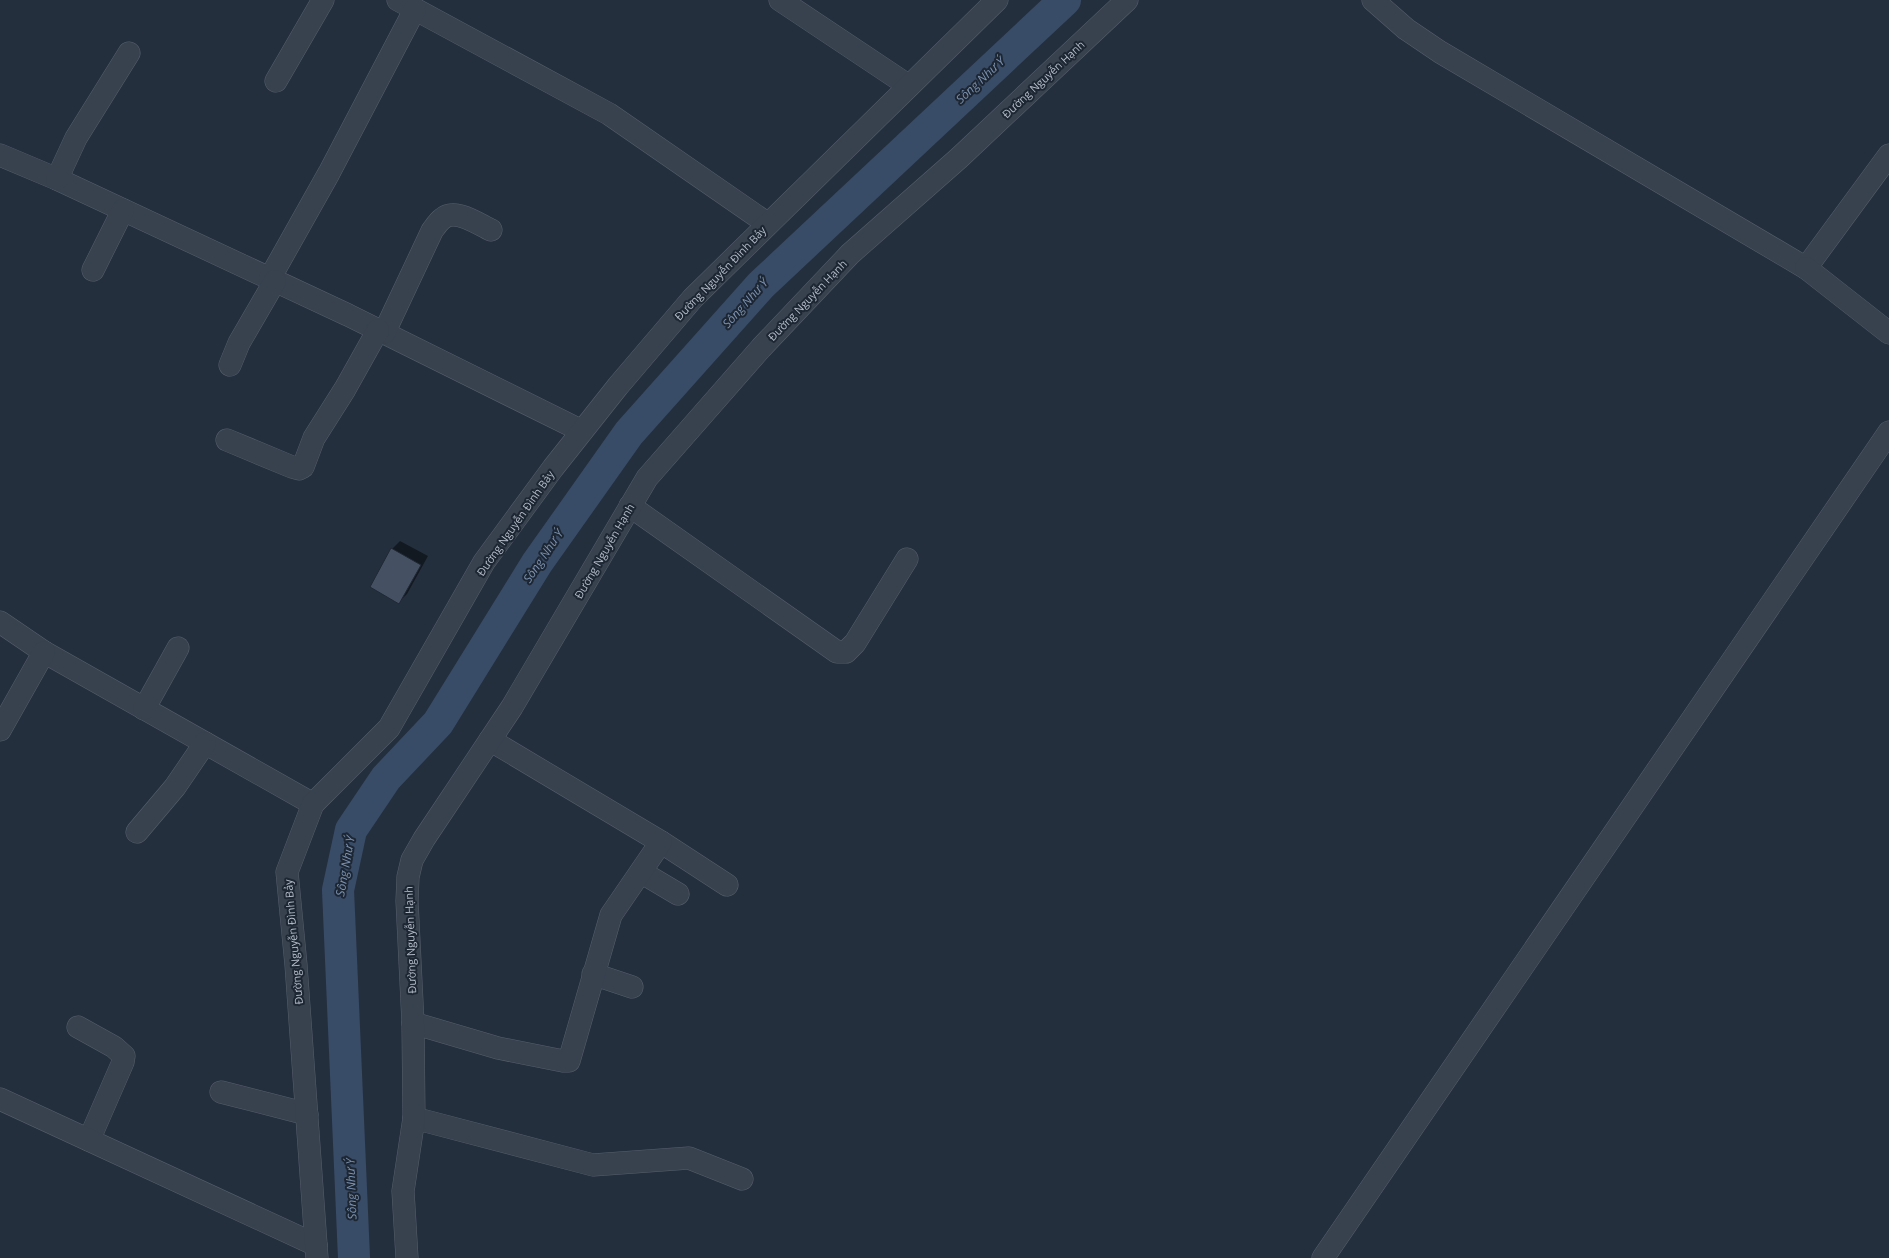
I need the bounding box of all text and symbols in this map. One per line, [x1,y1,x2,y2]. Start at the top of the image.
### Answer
street label: Đường Nguyễn Hạnh [999,37,1087,121]
water label: Sông Như Ý [952,52,1010,107]
street label: Đường Nguyễn Đình Bảy [671,222,769,323]
street label: Đường Nguyễn Hạnh [764,256,850,344]
water label: Sông Như Ý [718,273,773,331]
street label: Đường Nguyễn Đình Bảy [473,467,557,579]
street label: Đường Nguyễn Hạnh [571,501,637,601]
water label: Sông Như Ý [519,524,568,586]
water label: Sông Như Ý [331,833,359,898]
street label: Đường Nguyễn Đình Bảy [280,878,306,1005]
street label: Đường Nguyễn Hạnh [401,886,419,994]
water label: Sông Như Ý [341,1156,361,1220]

